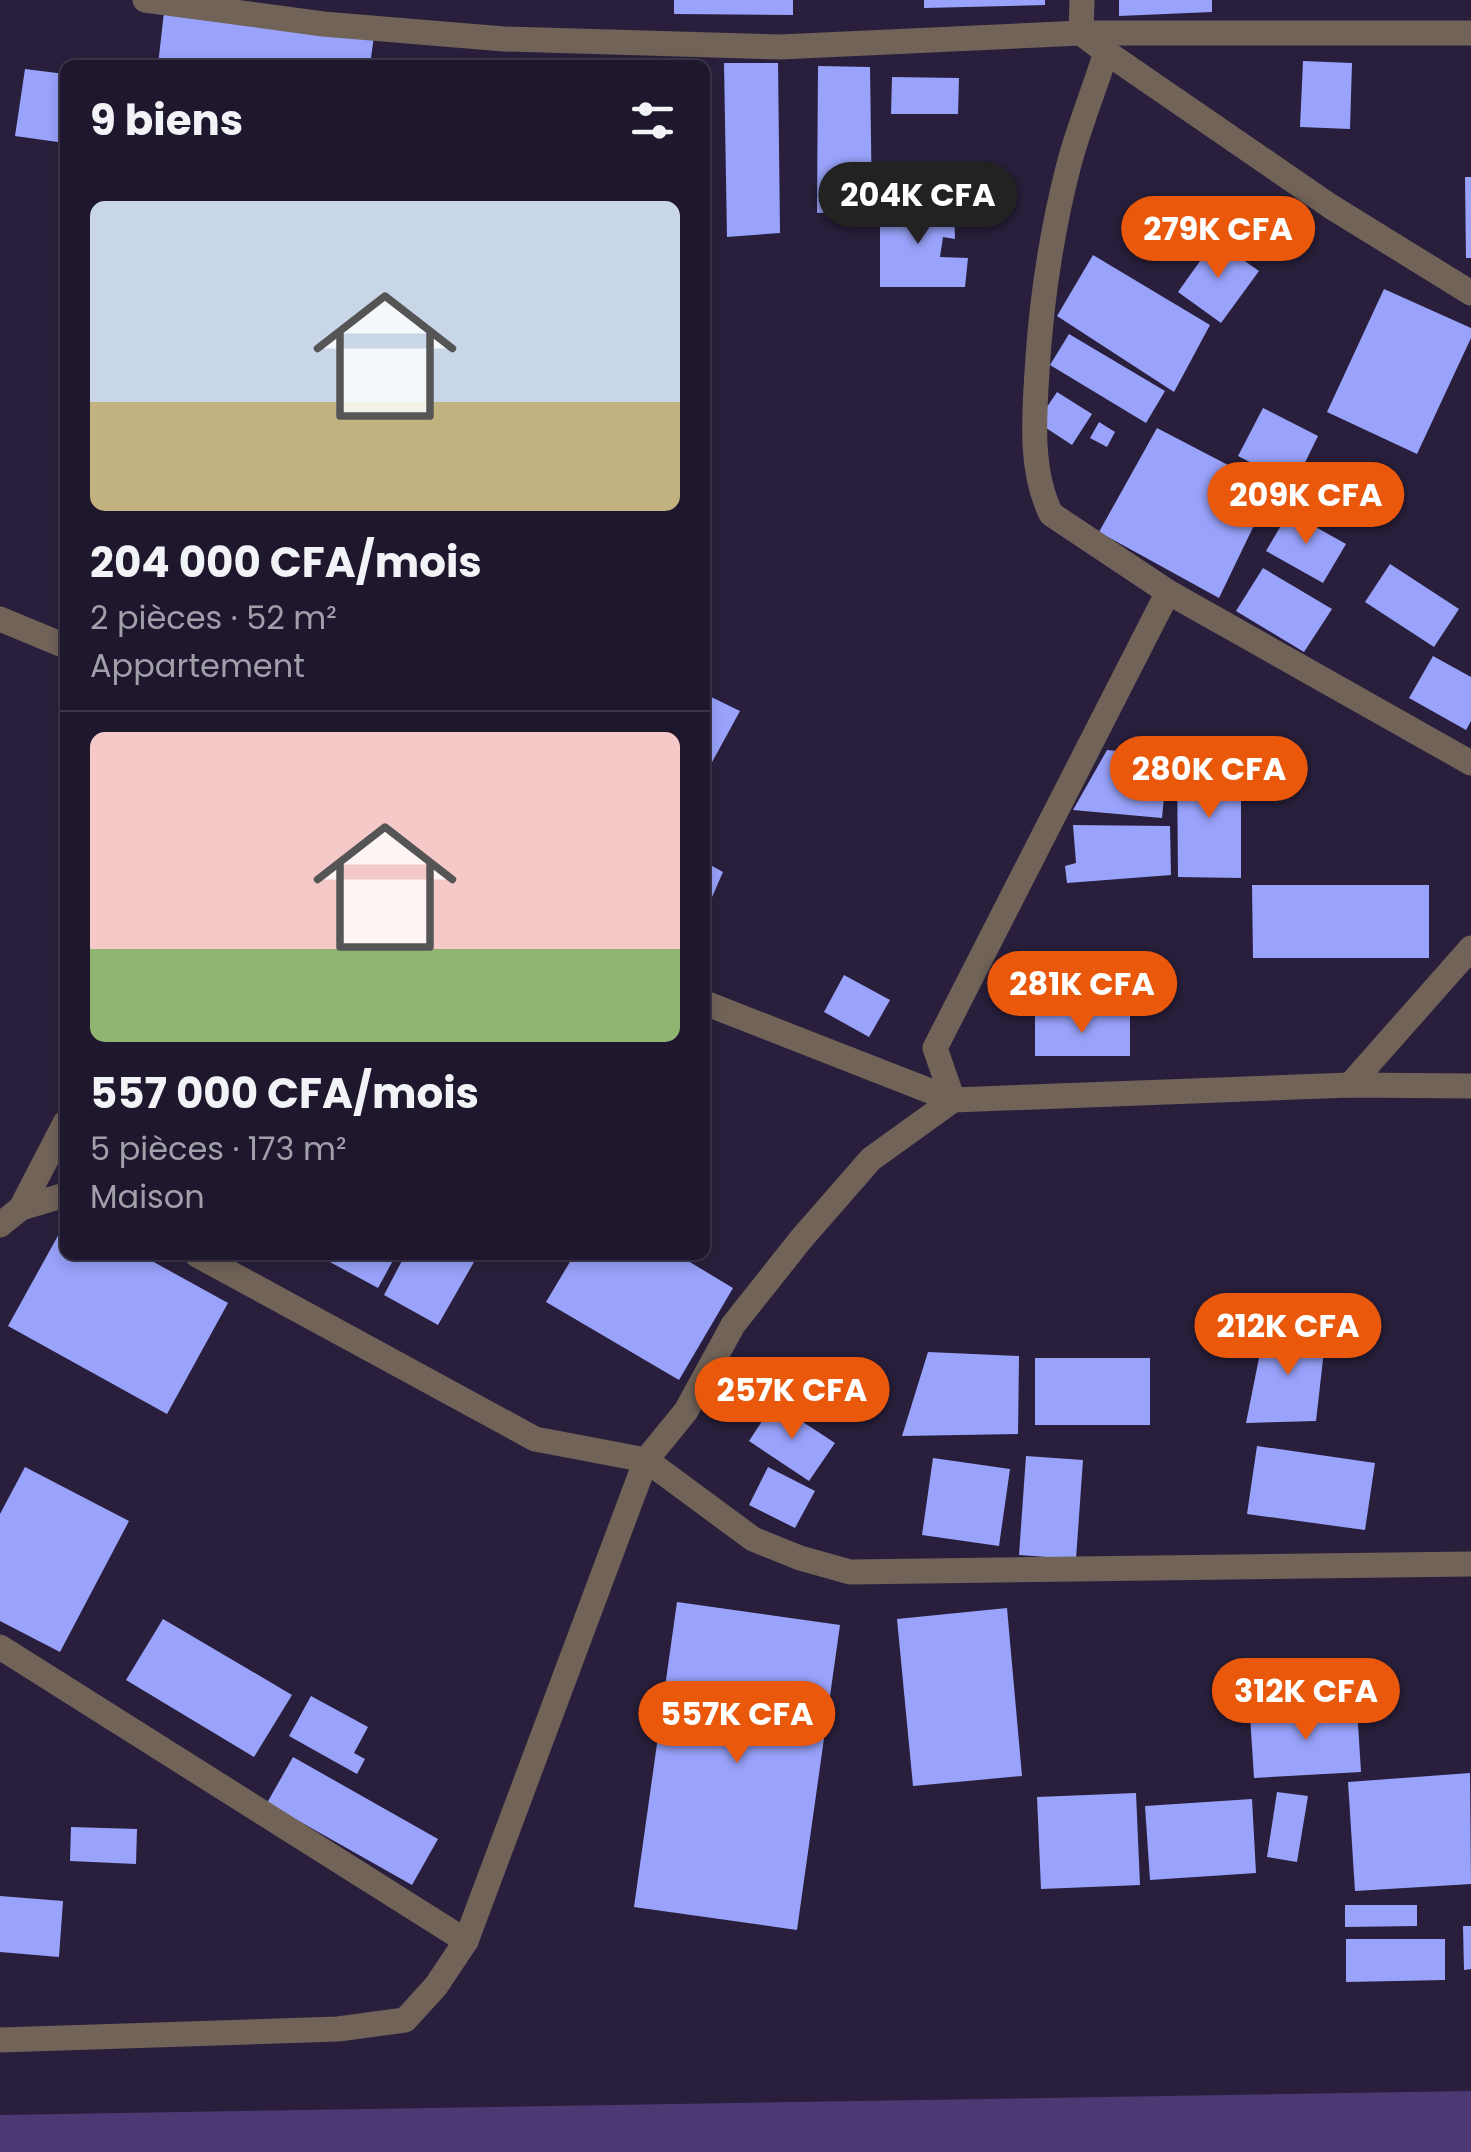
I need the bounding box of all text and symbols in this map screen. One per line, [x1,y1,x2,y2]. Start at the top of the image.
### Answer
text: 9 biens [90,91,243,150]
icon: filters [625,93,680,148]
pin: 204K CFA [815,162,1021,247]
text: 204K CFA [840,172,996,217]
pin: 279K CFA [1115,196,1321,281]
text: 279K CFA [1143,206,1293,251]
icon: home [295,266,475,446]
pin: 209K CFA [1203,462,1409,547]
text: 209K CFA [1229,472,1383,517]
text: 204 000 CFA/mois [90,533,482,592]
text: 2 pièces · 52 m² [90,595,337,640]
text: Appartement [90,643,305,688]
pin: 280K CFA [1106,736,1312,821]
text: 280K CFA [1132,746,1286,791]
icon: home [295,797,475,977]
pin: 281K CFA [979,951,1185,1036]
text: 281K CFA [1009,961,1155,1006]
text: 557 000 CFA/mois [90,1064,479,1123]
text: 5 pièces · 173 m² [90,1126,346,1171]
text: Maison [90,1174,205,1219]
pin: 212K CFA [1185,1293,1391,1378]
text: 212K CFA [1216,1303,1360,1348]
pin: 257K CFA [689,1357,895,1442]
text: 257K CFA [717,1367,867,1412]
pin: 312K CFA [1203,1658,1409,1743]
text: 312K CFA [1234,1668,1378,1713]
pin: 557K CFA [634,1681,840,1766]
text: 557K CFA [660,1691,814,1736]

